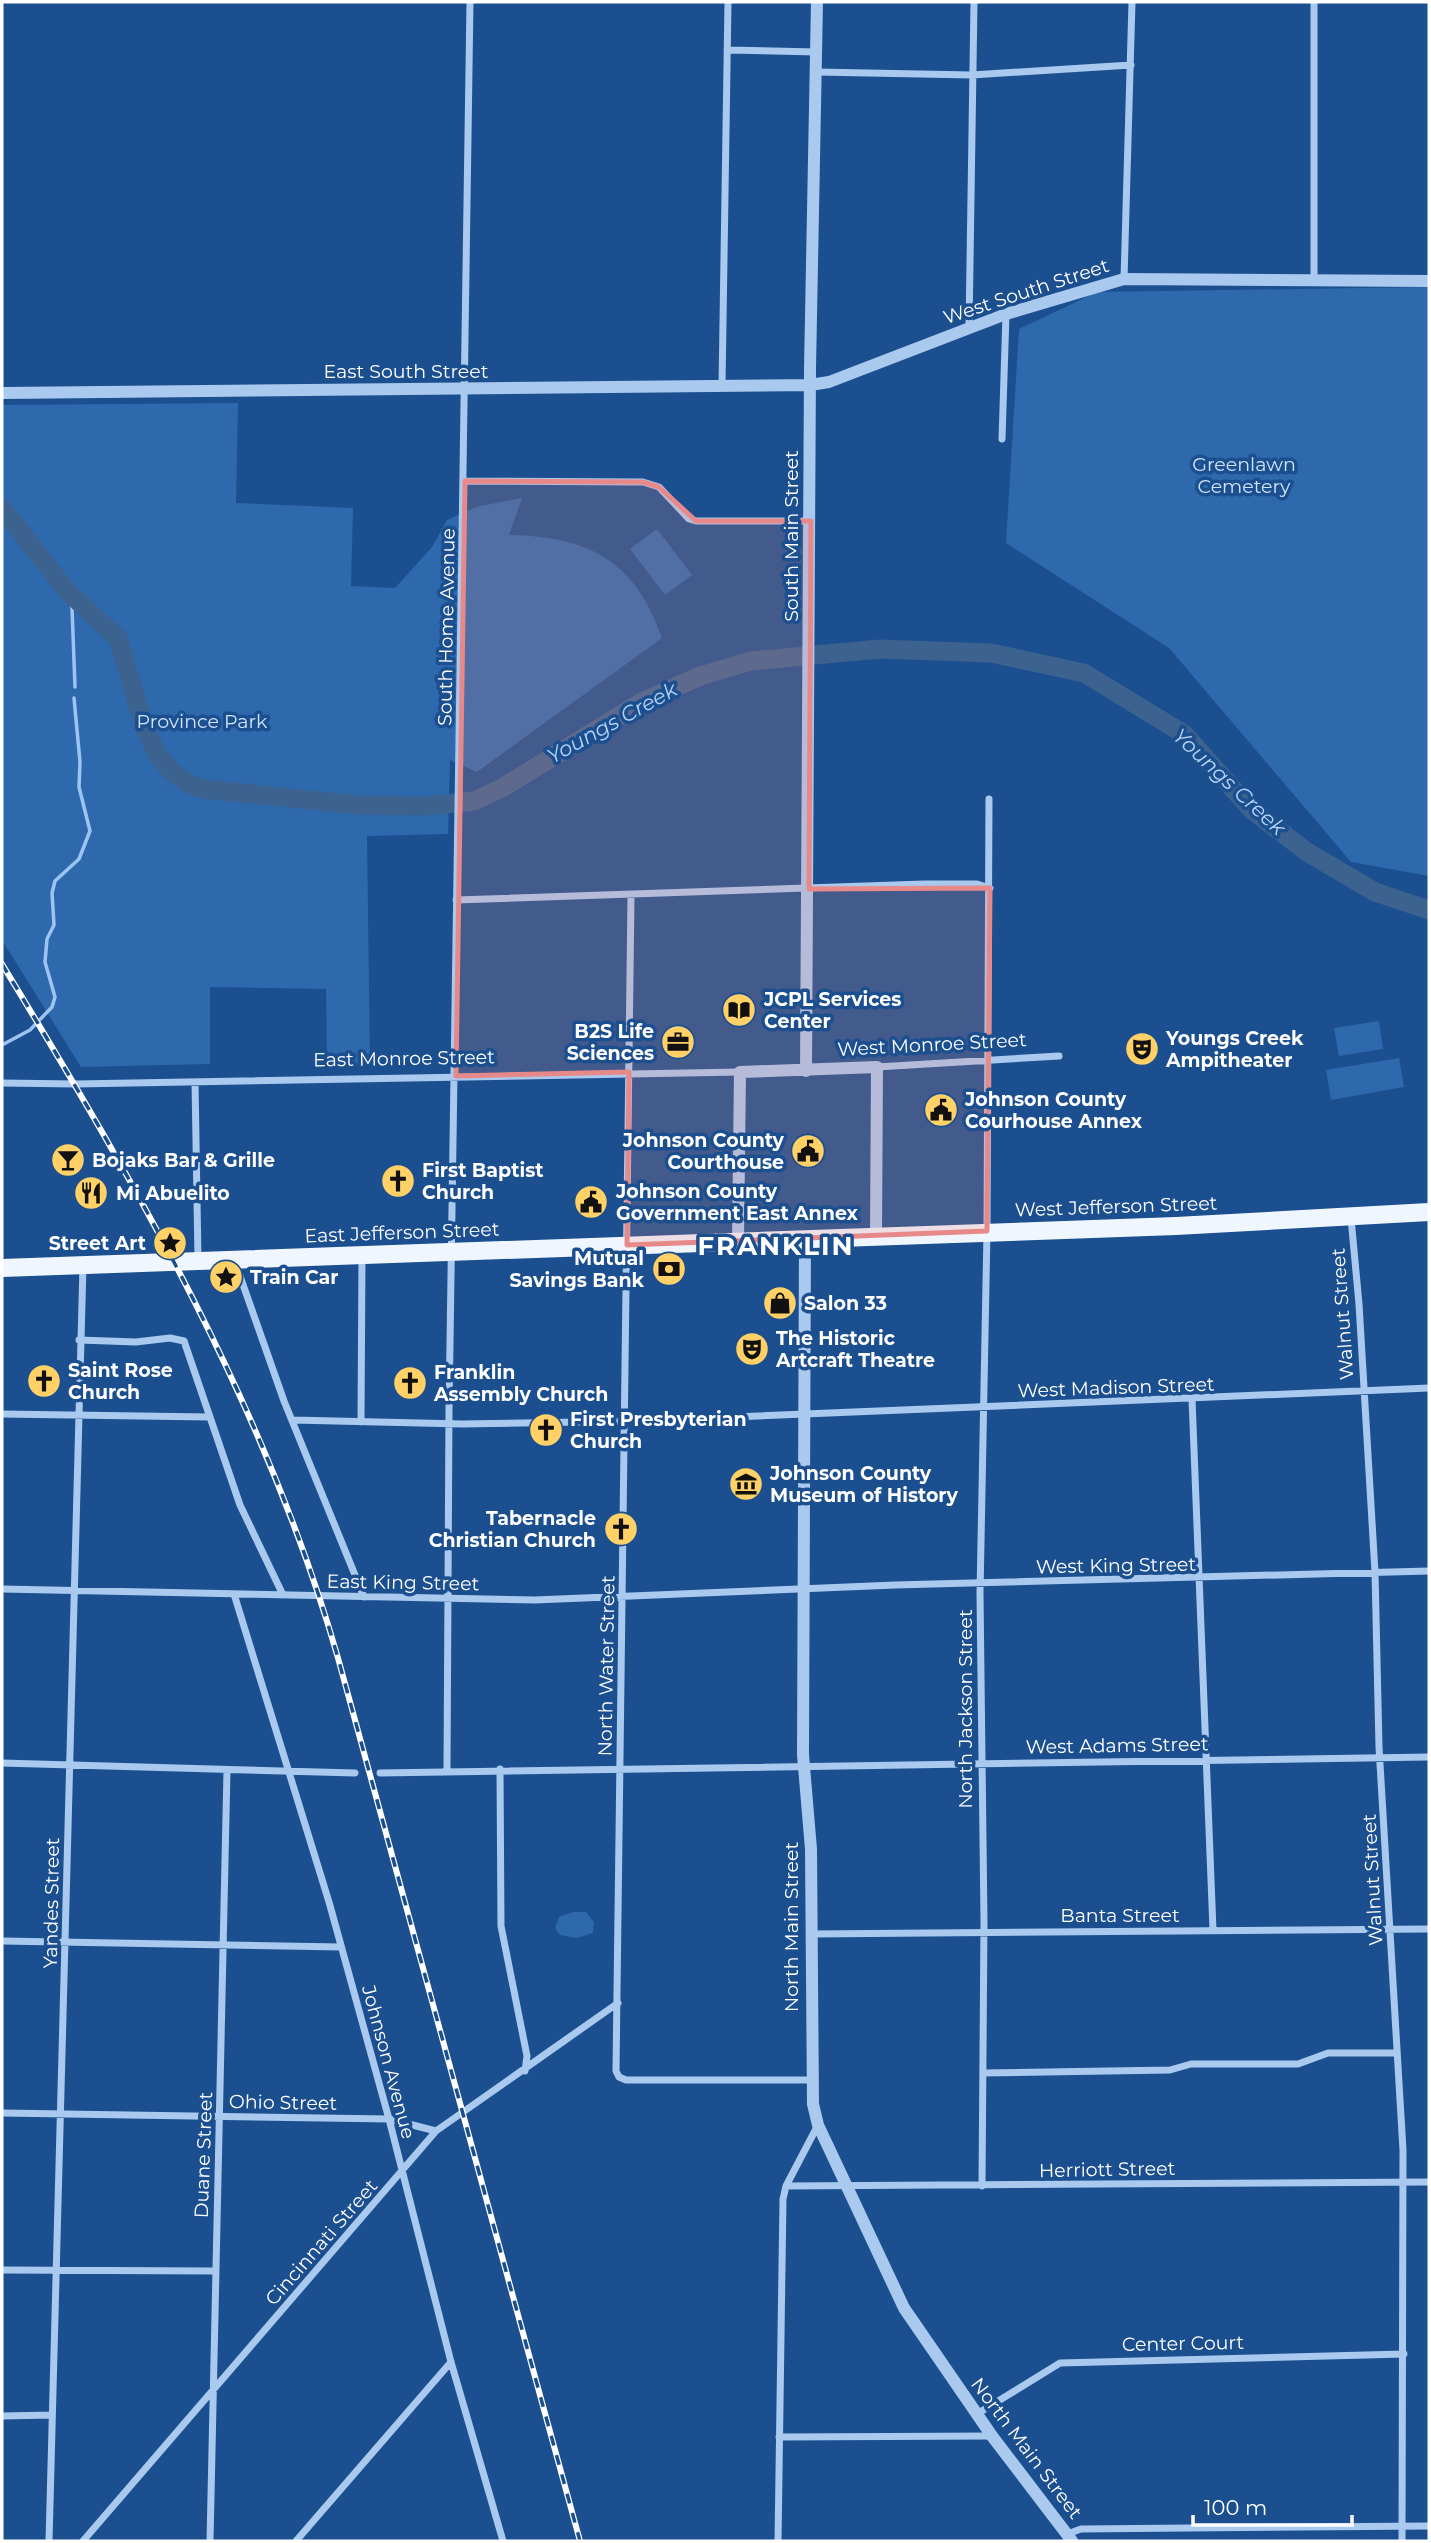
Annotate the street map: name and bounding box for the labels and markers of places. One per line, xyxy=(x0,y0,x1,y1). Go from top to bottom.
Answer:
place label: JCPL Services Center xyxy=(763,988,901,1033)
library icon: JCPL Services Center xyxy=(720,991,758,1029)
place label: B2S Life Sciences xyxy=(567,1020,654,1065)
office icon: B2S Life Sciences xyxy=(659,1023,697,1061)
place label: Youngs Creek Ampitheater xyxy=(1165,1027,1304,1072)
theatre icon: Youngs Creek Ampitheater xyxy=(1123,1030,1161,1068)
place label: Johnson County Courhouse Annex xyxy=(964,1088,1143,1133)
public building icon: Johnson County Courhouse Annex xyxy=(922,1091,960,1129)
place label: Johnson County Courthouse xyxy=(622,1129,785,1174)
public building icon: Johnson County Courthouse xyxy=(789,1132,827,1170)
bar icon: Bojaks Bar & Grille xyxy=(49,1141,87,1179)
place label: Bojaks Bar & Grille xyxy=(92,1149,275,1172)
place label: First Baptist Church xyxy=(422,1159,544,1204)
church icon: First Baptist Church xyxy=(379,1162,417,1200)
restaurant icon: Mi Abuelito xyxy=(72,1174,110,1212)
place label: Johnson County Government East Annex xyxy=(615,1180,859,1225)
place label: Mi Abuelito xyxy=(116,1182,230,1205)
public building icon: Johnson County Government East Annex xyxy=(572,1183,610,1221)
place icon: Street Art xyxy=(151,1224,189,1262)
place label: Street Art xyxy=(49,1232,146,1255)
place label: Mutual Savings Bank xyxy=(509,1247,645,1292)
bank icon: Mutual Savings Bank xyxy=(650,1250,688,1288)
place icon: Train Car xyxy=(207,1258,245,1296)
place label: Train Car xyxy=(250,1266,339,1289)
shop icon: Salon 33 xyxy=(761,1284,799,1322)
place label: Salon 33 xyxy=(804,1292,887,1315)
place label: The Historic Artcraft Theatre xyxy=(775,1327,935,1372)
theatre icon: The Historic Artcraft Theatre xyxy=(733,1330,771,1368)
place label: Saint Rose Church xyxy=(68,1359,173,1404)
place label: Franklin Assembly Church xyxy=(433,1361,608,1406)
church icon: Saint Rose Church xyxy=(25,1362,63,1400)
church icon: Franklin Assembly Church xyxy=(391,1364,429,1402)
place label: First Presbyterian Church xyxy=(570,1408,747,1453)
church icon: First Presbyterian Church xyxy=(527,1411,565,1449)
place label: Johnson County Museum of History xyxy=(769,1462,959,1507)
museum icon: Johnson County Museum of History xyxy=(727,1465,765,1503)
place label: Tabernacle Christian Church xyxy=(429,1507,596,1552)
church icon: Tabernacle Christian Church xyxy=(602,1510,640,1548)

